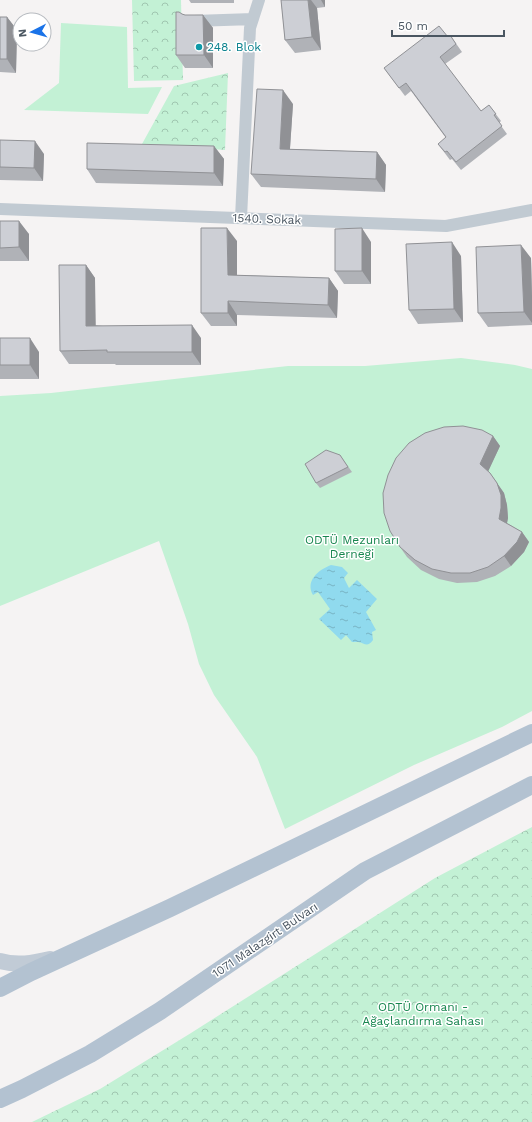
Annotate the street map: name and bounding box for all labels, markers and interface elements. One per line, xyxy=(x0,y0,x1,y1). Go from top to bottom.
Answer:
north arrow xyxy=(12,12,52,52)
scale bar xyxy=(392,12,504,38)
text: 50 m xyxy=(398,19,428,33)
text: N xyxy=(16,28,29,38)
place label: 248. Blok xyxy=(207,40,261,54)
marker: 248. Blok xyxy=(194,42,204,52)
street label: 1540. Sokak xyxy=(232,211,302,227)
park label: ODTÜ Mezunları Derneği xyxy=(305,533,399,561)
street label: 1071 Malazgirt Bulvarı xyxy=(210,899,320,981)
park label: ODTÜ Ormanı - Ağaçlandırma Sahası xyxy=(362,1000,484,1028)

